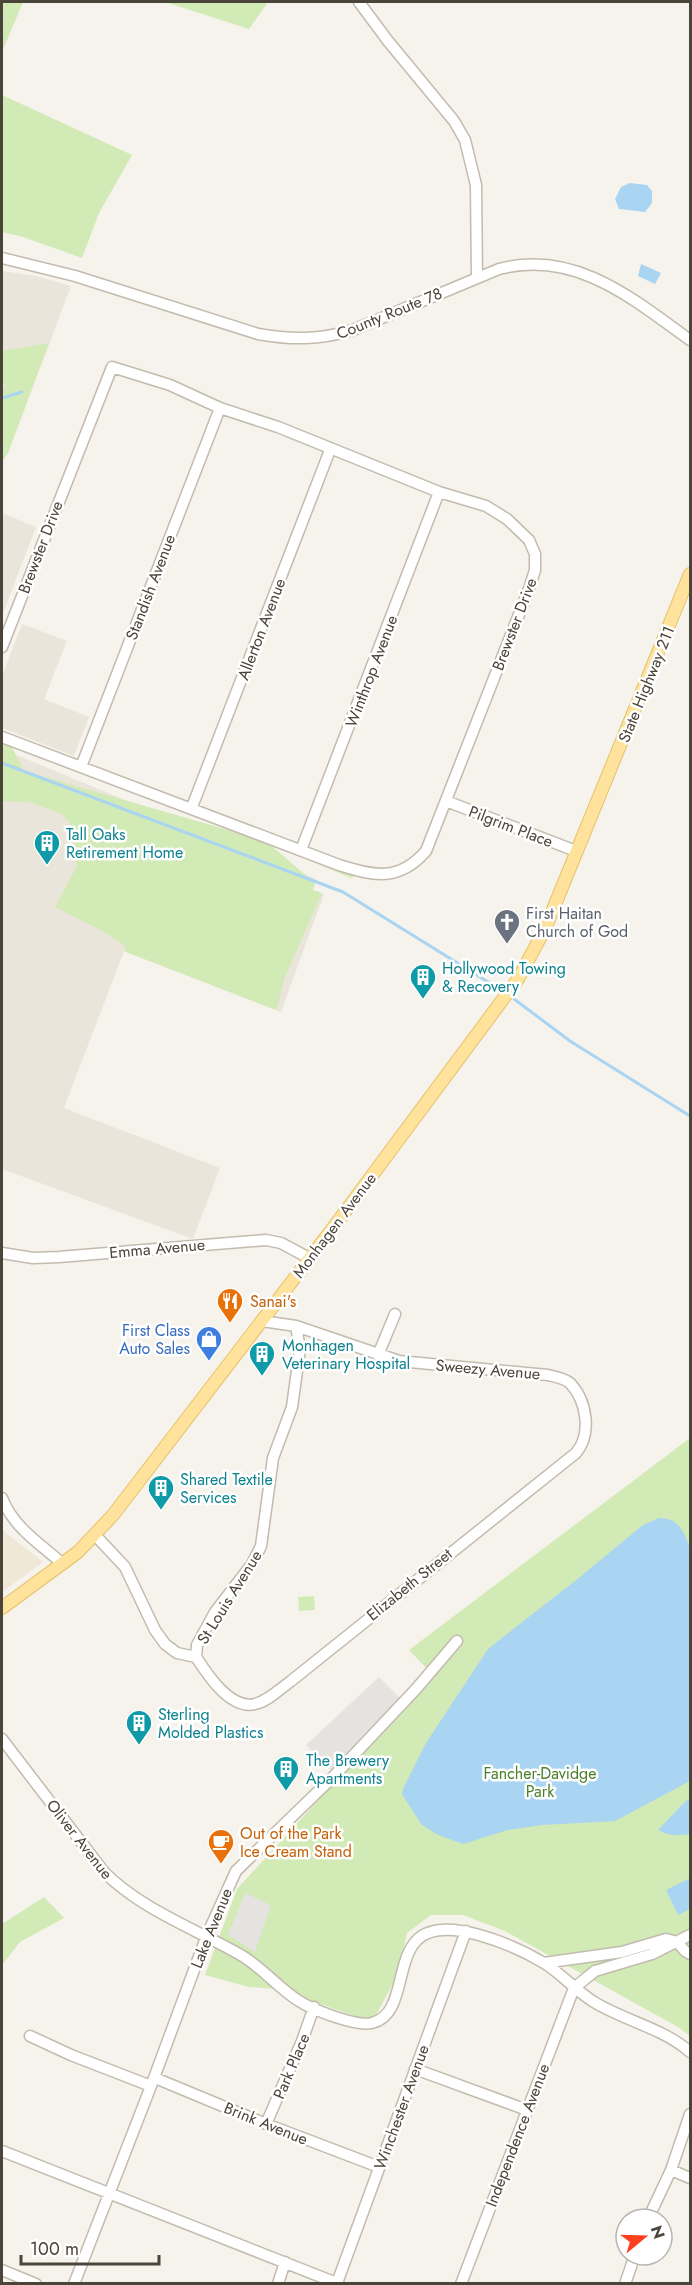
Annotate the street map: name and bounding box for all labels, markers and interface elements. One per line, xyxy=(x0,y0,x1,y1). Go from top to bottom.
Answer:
street label: County Route 78 xyxy=(333,282,446,345)
street label: Brewster Drive xyxy=(12,498,69,597)
street label: Standish Avenue xyxy=(120,531,181,643)
street label: Allerton Avenue xyxy=(232,575,291,683)
street label: Brewster Drive xyxy=(486,575,543,674)
street label: Winthrop Avenue xyxy=(340,612,403,731)
street label: State Highway 211 xyxy=(613,622,680,746)
street label: Pilgrim Place xyxy=(465,800,556,853)
place label: Tall Oaks Retirement Home xyxy=(66,823,183,864)
building icon: Tall Oaks Retirement Home xyxy=(32,828,62,866)
place label: First Haitan Church of God xyxy=(526,902,628,943)
church icon: First Haitan Church of God xyxy=(492,907,522,945)
place label: Hollywood Towing & Recovery xyxy=(442,957,566,998)
building icon: Hollywood Towing & Recovery xyxy=(408,962,438,1000)
street label: Monhagen Avenue xyxy=(287,1168,382,1283)
street label: Emma Avenue xyxy=(108,1233,206,1264)
restaurant icon: Sanai's xyxy=(215,1286,245,1324)
place label: Sanai's xyxy=(250,1290,296,1313)
place label: First Class Auto Sales xyxy=(119,1319,190,1360)
shop icon: First Class Auto Sales xyxy=(194,1324,224,1362)
place label: Monhagen Veterinary Hospital xyxy=(282,1334,410,1375)
building icon: Monhagen Veterinary Hospital xyxy=(247,1339,277,1377)
street label: Sweezy Avenue xyxy=(435,1353,541,1386)
place label: Shared Textile Services xyxy=(180,1468,273,1509)
building icon: Shared Textile Services xyxy=(146,1473,176,1511)
street label: Elizabeth Street xyxy=(362,1543,457,1626)
street label: St Louis Avenue xyxy=(191,1546,268,1649)
place label: Sterling Molded Plastics xyxy=(158,1703,263,1744)
building icon: Sterling Molded Plastics xyxy=(124,1708,154,1746)
place label: The Brewery Apartments xyxy=(306,1749,390,1790)
building icon: The Brewery Apartments xyxy=(271,1754,301,1792)
park label: Fancher-Davidge Park xyxy=(484,1762,596,1803)
street label: Oliver Avenue xyxy=(41,1795,118,1884)
place label: Out of the Park Ice Cream Stand xyxy=(240,1822,352,1863)
cafe icon: Out of the Park Ice Cream Stand xyxy=(206,1827,236,1865)
street label: Lake Avenue xyxy=(185,1885,238,1972)
street label: Park Place xyxy=(267,2030,316,2103)
street label: Winchester Avenue xyxy=(368,2042,435,2173)
street label: Independence Avenue xyxy=(480,2060,555,2210)
street label: Brink Avenue xyxy=(220,2096,311,2151)
north arrow xyxy=(614,2207,674,2267)
text: N xyxy=(645,2223,671,2242)
scale bar xyxy=(21,2228,159,2266)
text: 100 m xyxy=(30,2236,79,2262)

